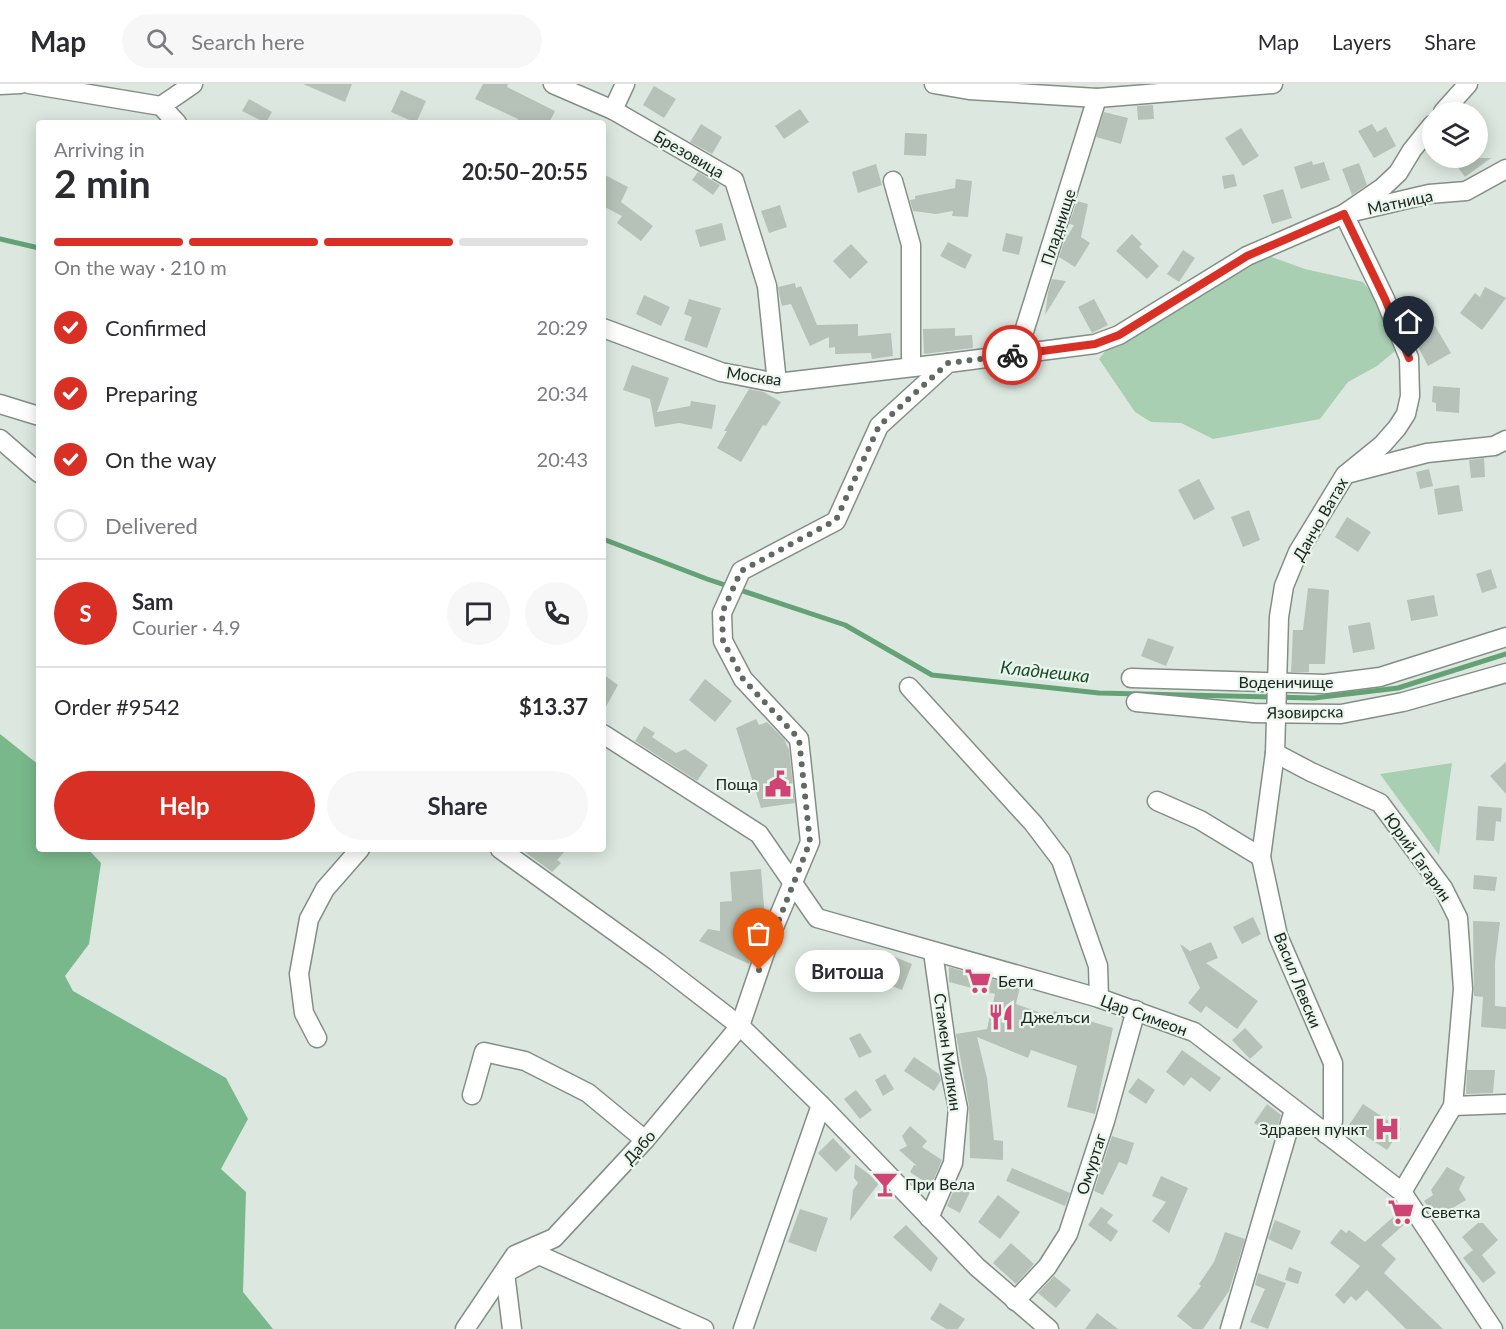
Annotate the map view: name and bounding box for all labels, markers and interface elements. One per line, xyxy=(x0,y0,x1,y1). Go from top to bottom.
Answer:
search box xyxy=(122,14,542,68)
text: Map xyxy=(30,24,86,58)
icon: search xyxy=(143,25,176,58)
text: Search here xyxy=(191,28,305,55)
text: Map xyxy=(1258,29,1299,54)
text: Layers xyxy=(1332,29,1391,54)
text: Share xyxy=(1424,29,1476,54)
map controls xyxy=(1422,102,1488,168)
button: layers xyxy=(1422,102,1488,168)
street label: Брезовица xyxy=(651,126,728,181)
text: Arriving in xyxy=(54,137,145,161)
text: 20:50–20:55 xyxy=(462,158,588,185)
text: 2 min xyxy=(54,160,151,206)
street label: Матница xyxy=(1365,185,1434,218)
street label: Пладнище xyxy=(1036,186,1079,267)
text: On the way · 210 m xyxy=(54,255,227,279)
pin xyxy=(1383,296,1434,358)
icon: home xyxy=(1392,305,1425,338)
icon: check xyxy=(54,311,87,344)
text: Confirmed xyxy=(105,314,207,341)
text: 20:29 xyxy=(537,315,588,339)
courier xyxy=(982,325,1042,385)
icon: bike xyxy=(996,339,1029,372)
street label: Москва xyxy=(725,362,783,389)
icon: check xyxy=(54,377,87,410)
text: Preparing xyxy=(105,380,197,407)
text: 20:34 xyxy=(537,381,588,405)
icon: check xyxy=(54,443,87,476)
text: On the way xyxy=(105,446,216,473)
text: 20:43 xyxy=(537,447,588,471)
street label: Данчо Ватах xyxy=(1288,474,1351,564)
text: Delivered xyxy=(105,512,198,539)
button: chat xyxy=(447,582,510,645)
button: phone xyxy=(525,582,588,645)
text: Sam xyxy=(132,588,174,615)
text: S xyxy=(79,600,92,627)
text: Courier · 4.9 xyxy=(132,615,241,639)
water label: Кладнешка xyxy=(999,655,1091,687)
street label: Воденичище xyxy=(1239,672,1334,691)
text: Order #9542 xyxy=(54,693,180,720)
text: $13.37 xyxy=(519,693,588,720)
street label: Язовирска xyxy=(1265,701,1343,722)
public building icon: Поща xyxy=(763,769,793,799)
button: Help xyxy=(54,771,315,840)
button: Share xyxy=(327,771,588,840)
place label: Поща xyxy=(716,774,758,793)
street label: Юрий Гагарин xyxy=(1381,809,1456,905)
pin xyxy=(733,908,784,970)
icon: bag xyxy=(742,917,775,950)
street label: Васил Левски xyxy=(1271,929,1326,1030)
callout: Витоша xyxy=(795,949,900,991)
text: Витоша xyxy=(811,959,884,983)
supermarket icon: Бети xyxy=(963,966,993,996)
place label: Бети xyxy=(998,971,1034,990)
street label: Цар Симеон xyxy=(1098,990,1190,1039)
street label: Стамен Милкин xyxy=(931,992,966,1112)
restaurant icon: Джелъси xyxy=(986,1002,1016,1032)
place label: Джелъси xyxy=(1021,1007,1090,1026)
hospital icon: Здравен пункт xyxy=(1372,1114,1402,1144)
place label: Здравен пункт xyxy=(1259,1119,1367,1138)
street label: Дабо xyxy=(619,1126,659,1167)
street label: Омуртаг xyxy=(1072,1130,1109,1197)
bar icon: При Вела xyxy=(870,1169,900,1199)
place label: При Вела xyxy=(905,1174,975,1193)
supermarket icon: Севетка xyxy=(1386,1197,1416,1227)
place label: Севетка xyxy=(1421,1202,1481,1221)

